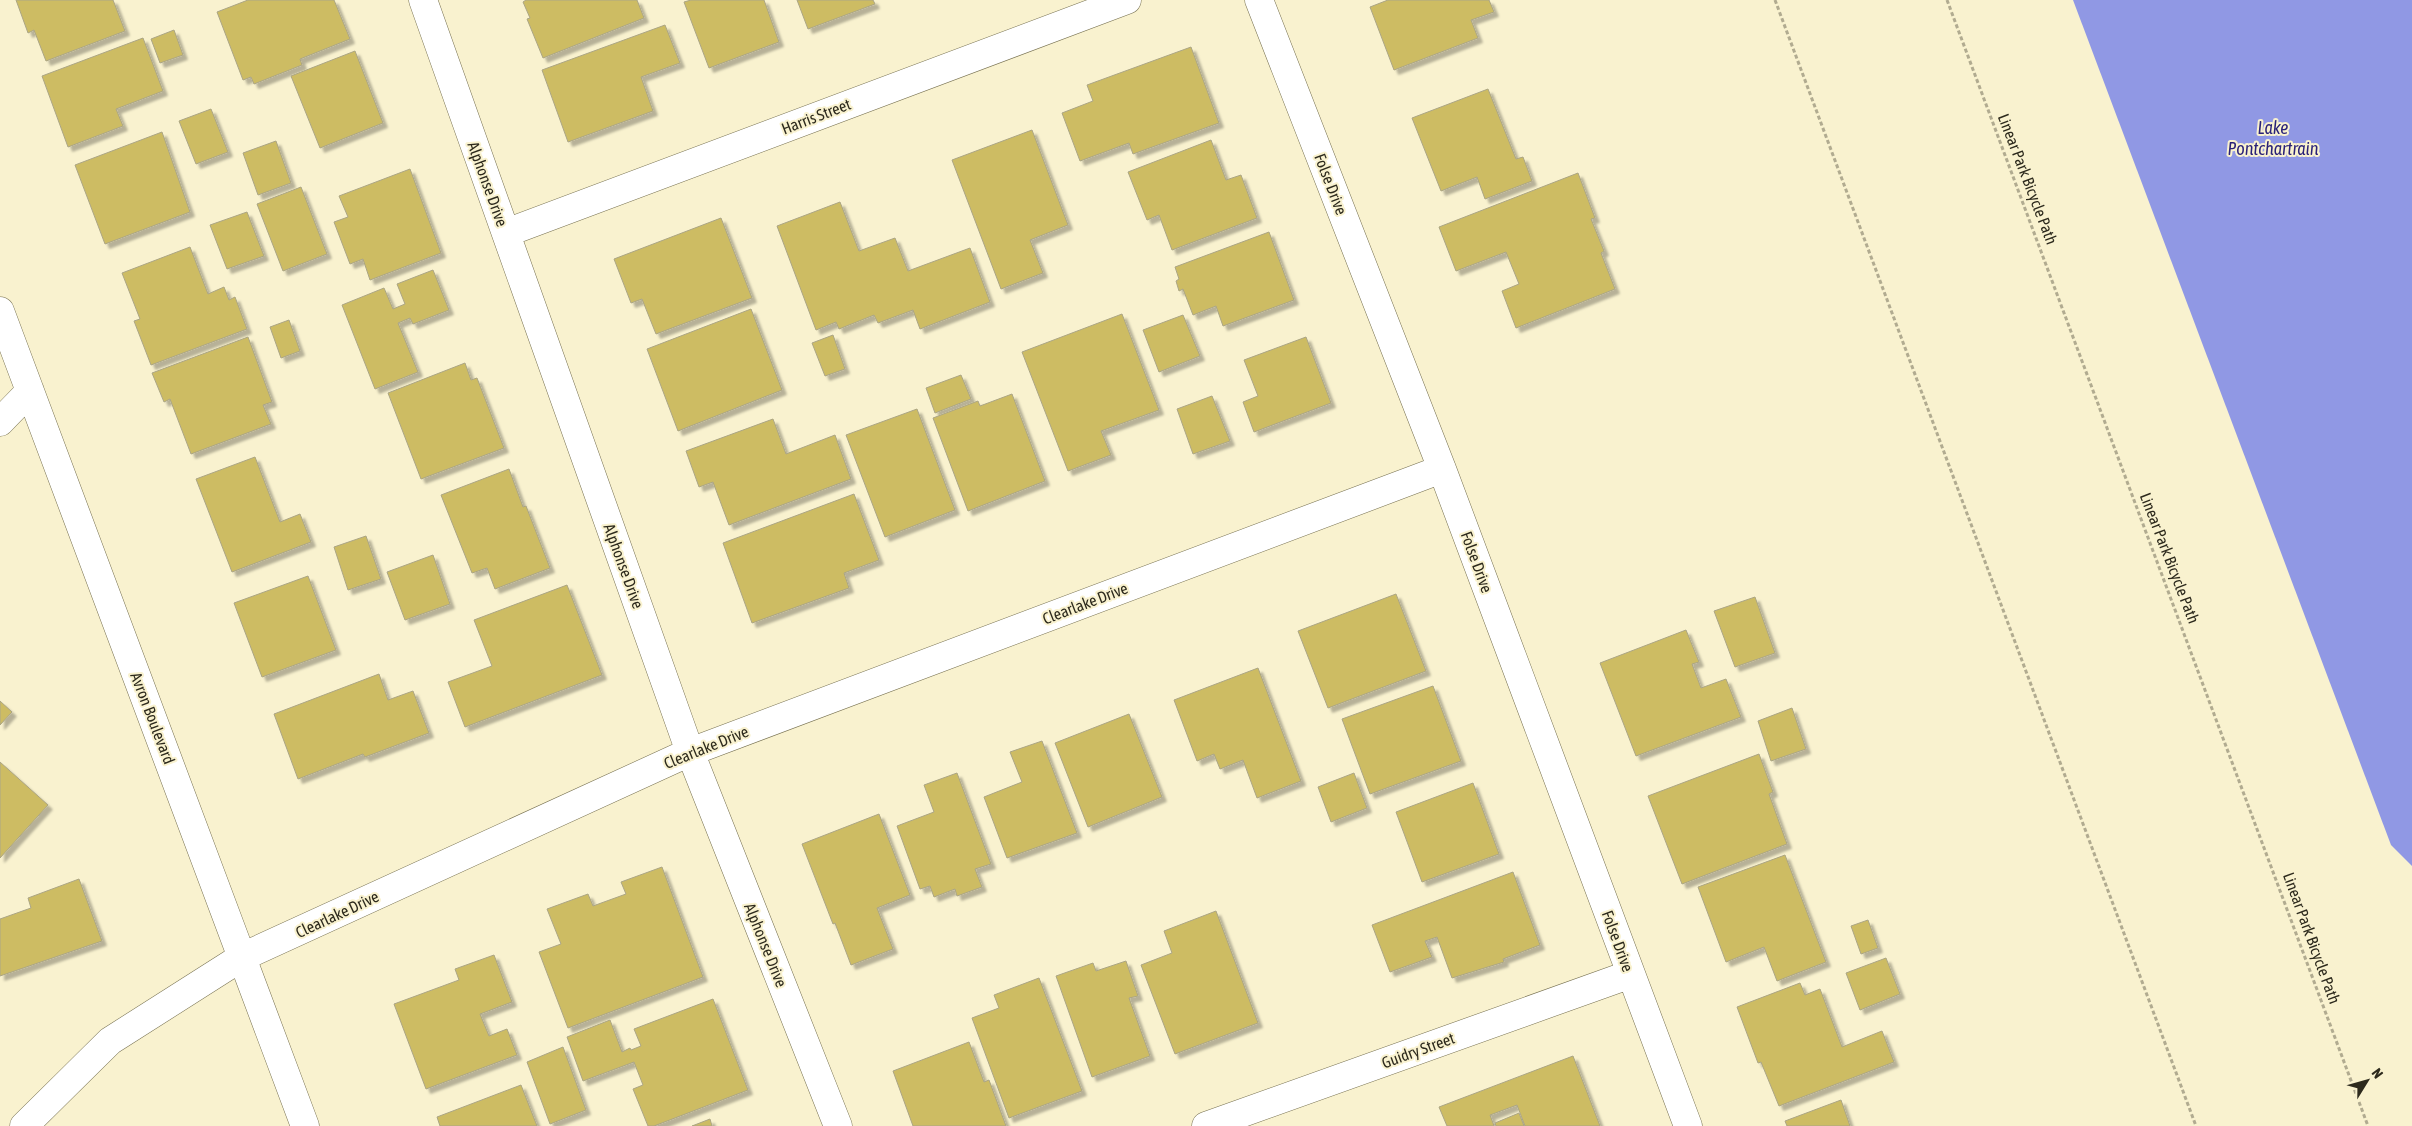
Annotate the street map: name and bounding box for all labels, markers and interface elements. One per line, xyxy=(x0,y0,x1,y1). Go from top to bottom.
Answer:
street label: Harris Street xyxy=(779,94,854,137)
street label: Linear Park Bicycle Path xyxy=(1994,111,2061,247)
water label: Lake Pontchartrain xyxy=(2228,117,2319,159)
street label: Alphonse Drive xyxy=(463,139,512,229)
street label: Folse Drive xyxy=(1311,151,1351,217)
street label: Linear Park Bicycle Path xyxy=(2136,490,2203,626)
street label: Alphonse Drive xyxy=(599,521,648,611)
street label: Folse Drive xyxy=(1458,529,1496,595)
street label: Clearlake Drive xyxy=(1040,579,1130,627)
street label: Avron Boulevard xyxy=(127,670,179,766)
street label: Clearlake Drive xyxy=(661,722,751,772)
street label: Linear Park Bicycle Path xyxy=(2279,870,2344,1007)
street label: Clearlake Drive xyxy=(293,887,381,941)
street label: Alphonse Drive xyxy=(740,900,791,990)
street label: Folse Drive xyxy=(1599,908,1637,974)
street label: Guidry Street xyxy=(1379,1028,1458,1072)
north arrow xyxy=(2342,1056,2392,1106)
text: N xyxy=(2369,1065,2386,1081)

